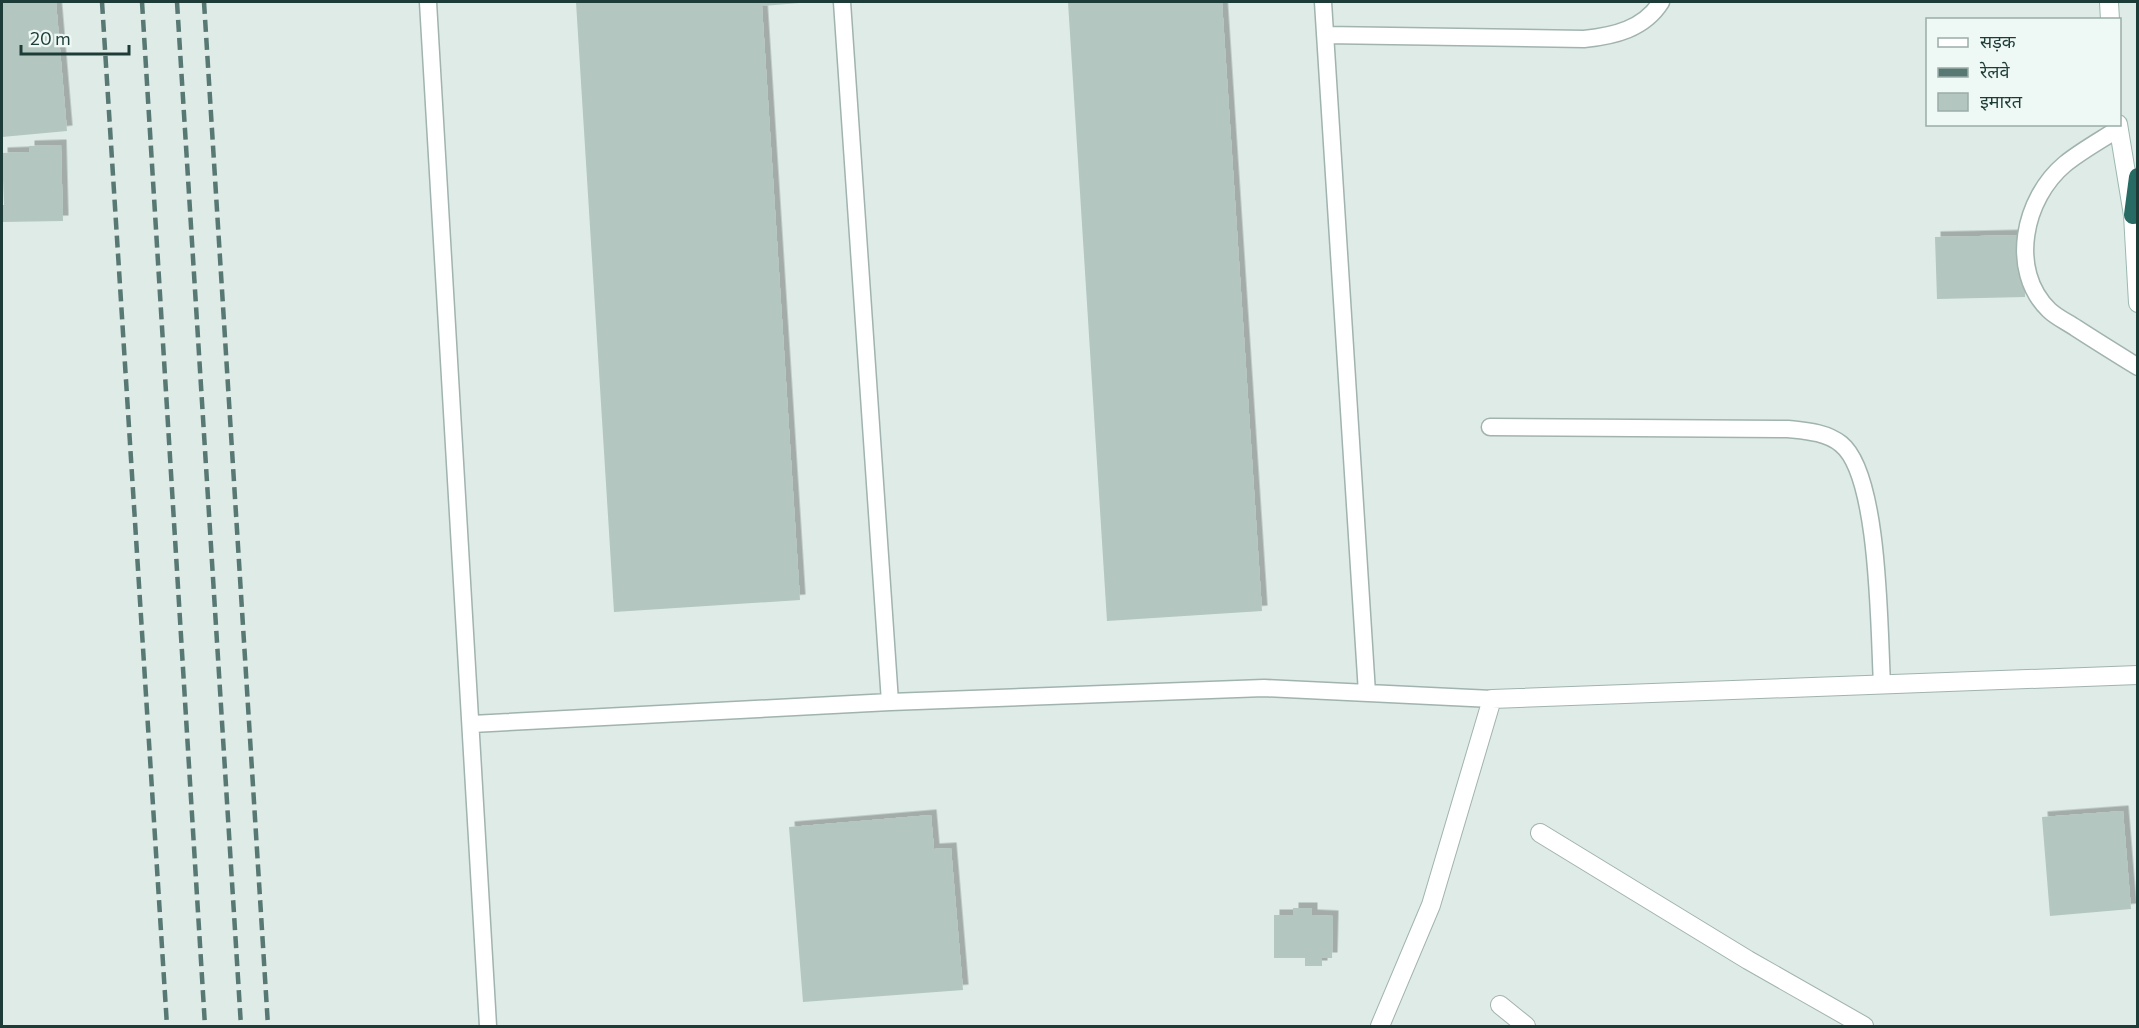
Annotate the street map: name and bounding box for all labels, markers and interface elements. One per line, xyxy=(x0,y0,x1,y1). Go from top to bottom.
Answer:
scale bar xyxy=(21,18,129,56)
legend xyxy=(1926,18,2121,126)
text: 20 m xyxy=(30,27,71,49)
text: सड़क xyxy=(1980,30,2017,52)
text: रेलवे xyxy=(1979,60,2011,82)
text: इमारत xyxy=(1980,90,2023,112)

